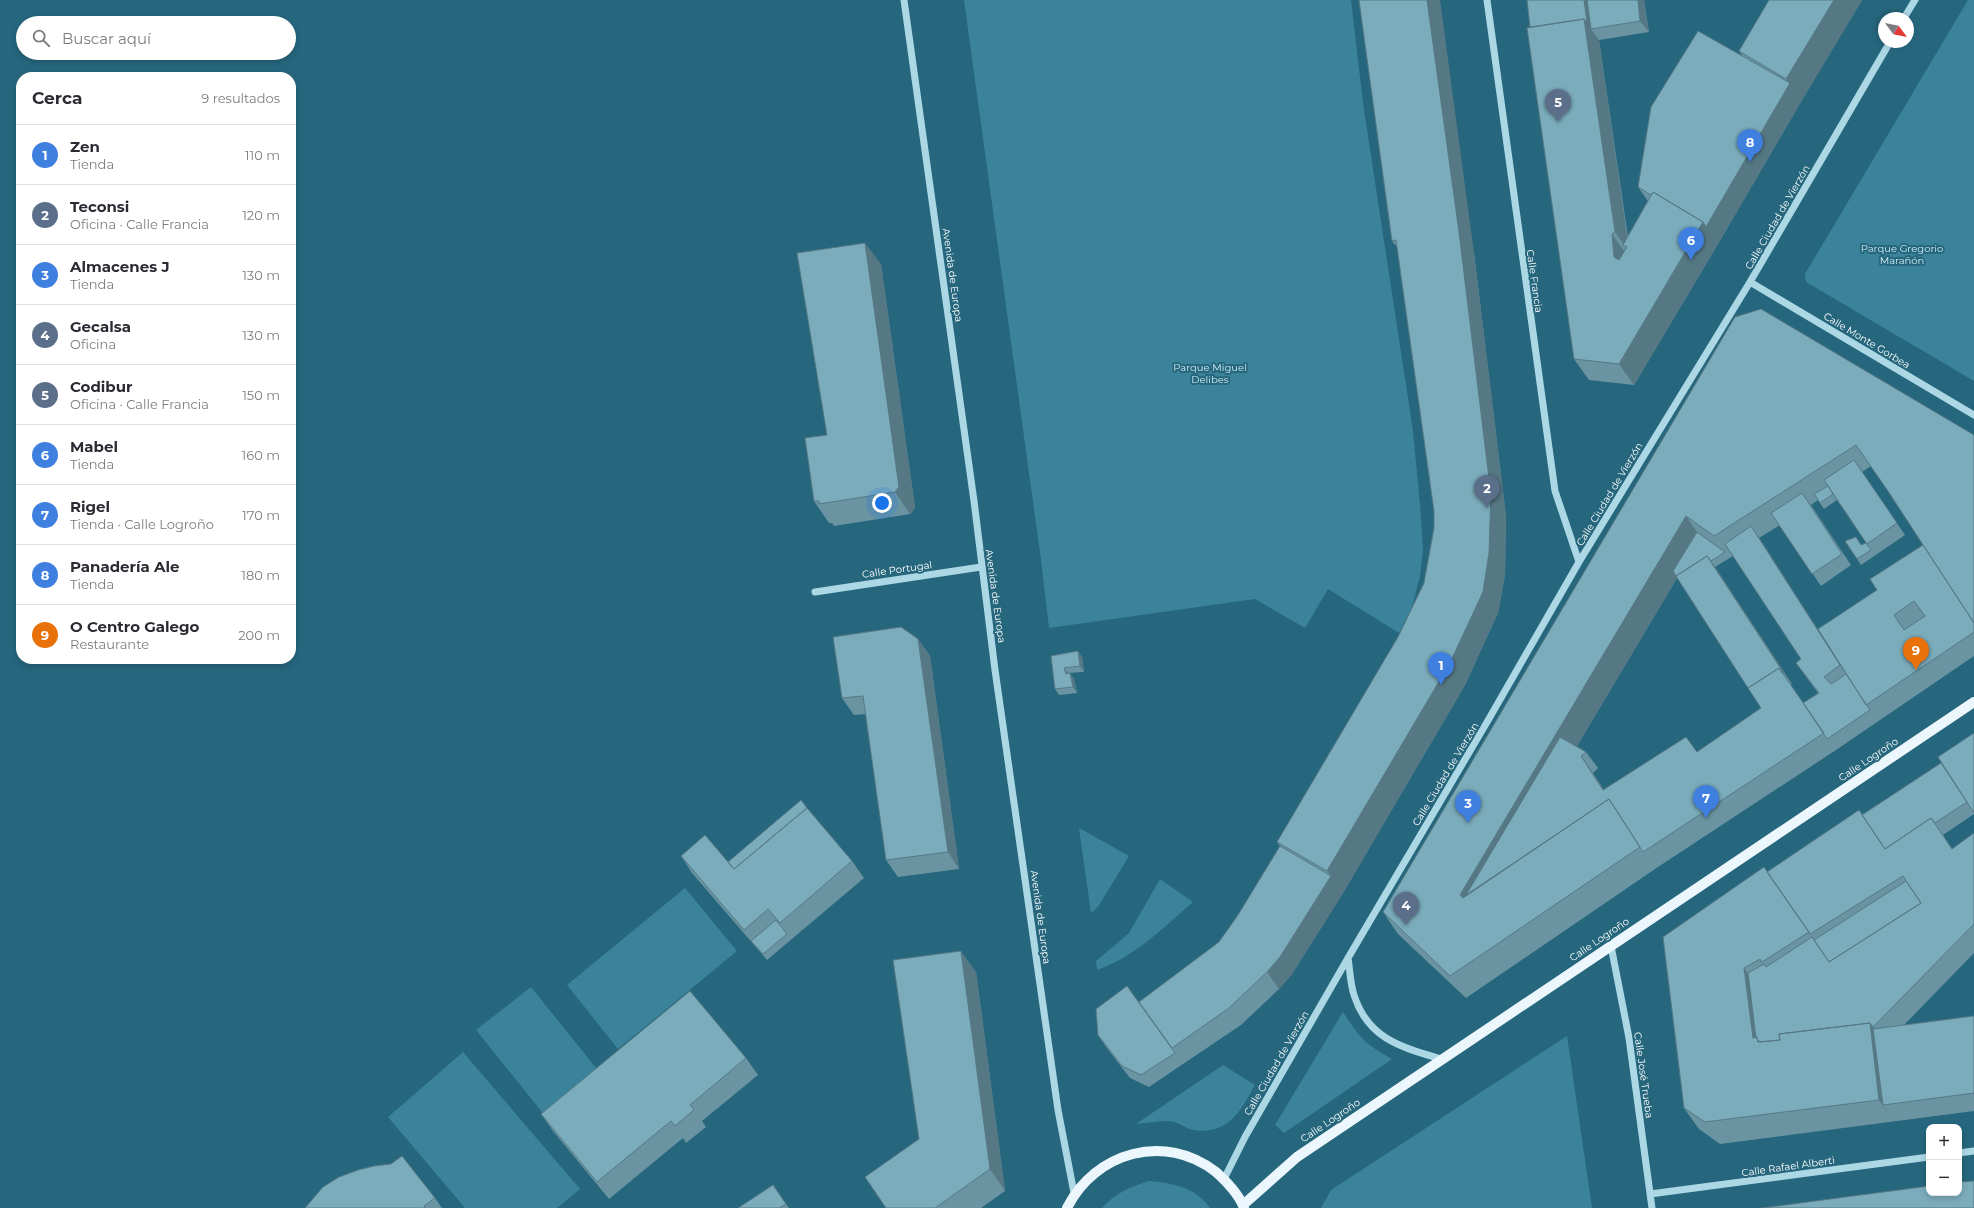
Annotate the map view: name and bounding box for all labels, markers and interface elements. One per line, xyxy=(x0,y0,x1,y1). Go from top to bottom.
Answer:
north arrow xyxy=(1878,12,1914,48)
search box xyxy=(16,16,296,60)
icon: search xyxy=(30,27,52,49)
text: Buscar aquí xyxy=(62,29,151,48)
text: Cerca xyxy=(32,88,82,108)
pin: 5 xyxy=(1545,89,1571,122)
text: 9 resultados xyxy=(201,90,280,106)
pin: 8 xyxy=(1737,129,1763,162)
text: Zen xyxy=(70,137,100,156)
text: 1 xyxy=(42,147,48,163)
text: 110 m xyxy=(245,147,280,163)
text: Tienda xyxy=(70,156,114,172)
street label: Calle Ciudad de Vierzón xyxy=(1742,163,1813,272)
text: Teconsi xyxy=(70,197,129,216)
text: 2 xyxy=(41,207,49,223)
text: 120 m xyxy=(242,207,280,223)
text: Oficina · Calle Francia xyxy=(70,216,209,232)
street label: Avenida de Europa xyxy=(939,227,966,323)
pin: 6 xyxy=(1678,227,1704,260)
park label: Parque Gregorio Marañón xyxy=(1861,242,1943,267)
street label: Calle Francia xyxy=(1524,249,1545,313)
text: Almacenes J xyxy=(70,257,170,276)
text: 3 xyxy=(41,267,49,283)
text: 130 m xyxy=(242,267,280,283)
text: Tienda xyxy=(70,276,114,292)
street label: Calle Monte Gorbea xyxy=(1821,309,1912,371)
text: Gecalsa xyxy=(70,317,131,336)
text: 4 xyxy=(41,327,49,343)
text: 130 m xyxy=(242,327,280,343)
text: Oficina xyxy=(70,336,116,352)
park label: Parque Miguel Delibes xyxy=(1173,361,1247,386)
text: Codibur xyxy=(70,377,132,396)
text: 5 xyxy=(41,387,49,403)
text: 150 m xyxy=(242,387,280,403)
text: Oficina · Calle Francia xyxy=(70,396,209,412)
text: Mabel xyxy=(70,437,118,456)
street label: Calle Ciudad de Vierzón xyxy=(1573,440,1646,548)
text: 6 xyxy=(41,447,49,463)
text: 160 m xyxy=(242,447,280,463)
text: Tienda xyxy=(70,456,114,472)
pin: 2 xyxy=(1474,475,1500,508)
your location xyxy=(872,493,892,513)
text: Rigel xyxy=(70,497,110,516)
text: 7 xyxy=(41,507,49,523)
text: 170 m xyxy=(242,507,280,523)
text: Tienda · Calle Logroño xyxy=(70,516,214,532)
street label: Avenida de Europa xyxy=(982,548,1009,644)
text: Panadería Ale xyxy=(70,557,179,576)
street label: Calle Portugal xyxy=(861,558,933,581)
text: 8 xyxy=(41,567,49,583)
text: 180 m xyxy=(241,567,280,583)
text: Tienda xyxy=(70,576,114,592)
text: O Centro Galego xyxy=(70,617,199,636)
text: 9 xyxy=(41,627,49,643)
text: 200 m xyxy=(238,627,280,643)
text: Restaurante xyxy=(70,636,149,652)
pin: 9 xyxy=(1903,637,1929,670)
pin: 1 xyxy=(1428,652,1454,685)
street label: Calle Ciudad de Vierzón xyxy=(1409,720,1482,828)
street label: Calle Logroño xyxy=(1836,735,1901,784)
pin: 7 xyxy=(1693,785,1719,818)
pin: 3 xyxy=(1455,790,1481,823)
street label: Avenida de Europa xyxy=(1027,869,1054,965)
pin: 4 xyxy=(1393,892,1419,925)
street label: Calle Logroño xyxy=(1567,915,1632,964)
street label: Calle Ciudad de Vierzón xyxy=(1241,1009,1312,1118)
street label: Calle José Trueba xyxy=(1631,1031,1656,1119)
street label: Calle Logroño xyxy=(1298,1096,1363,1145)
map controls xyxy=(1926,1124,1962,1196)
button: + xyxy=(1926,1124,1962,1160)
street label: Calle Rafael Alberti xyxy=(1741,1154,1836,1179)
button: − xyxy=(1926,1160,1962,1196)

